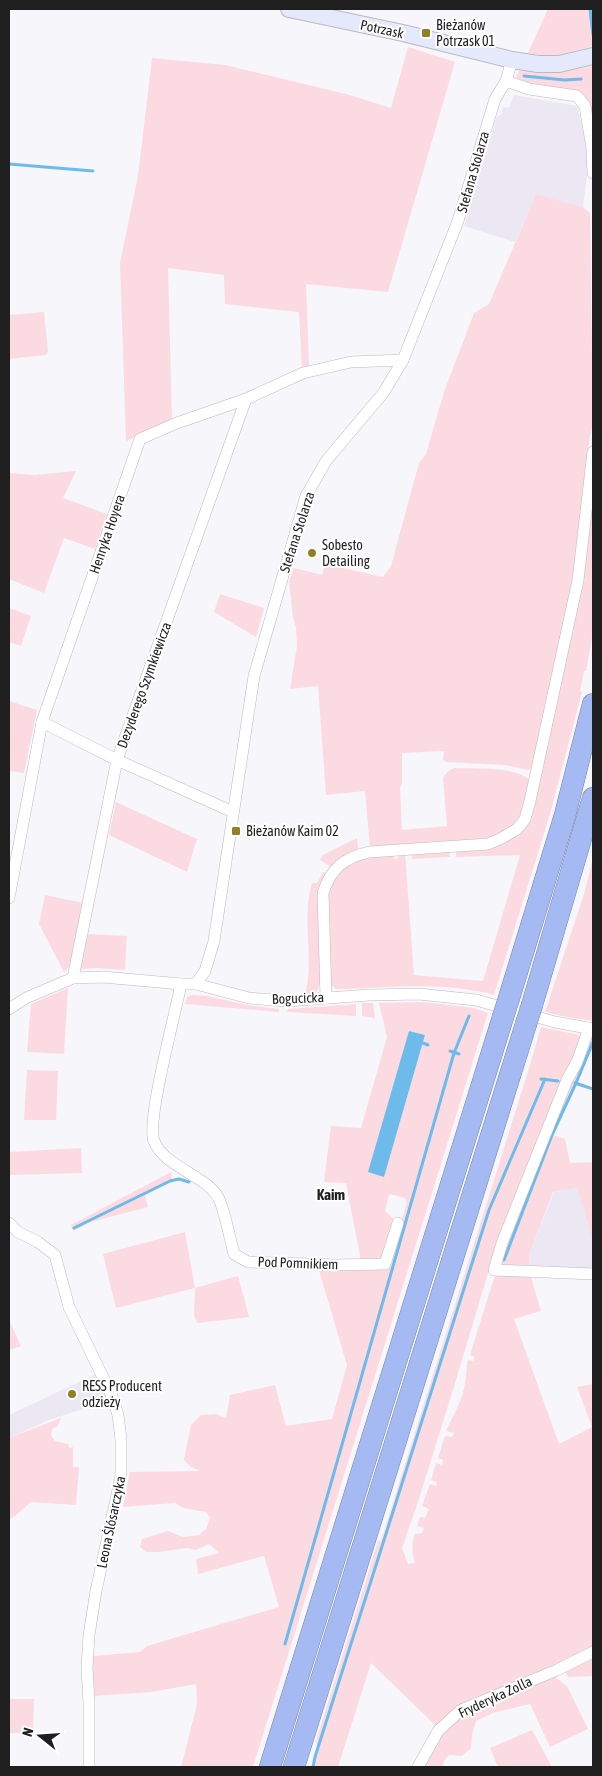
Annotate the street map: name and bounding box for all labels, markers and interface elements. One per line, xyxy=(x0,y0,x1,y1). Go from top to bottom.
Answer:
street label: Potrzask xyxy=(359,17,405,41)
place label: Bieżanów Potrzask 01 xyxy=(436,17,495,49)
marker: Bieżanów Potrzask 01 xyxy=(420,27,432,39)
street label: Stefana Stolarza xyxy=(454,129,492,215)
street label: Stefana Stolarza xyxy=(276,490,318,574)
street label: Henryka Hoyera xyxy=(86,492,128,576)
place label: Sobesto Detailing xyxy=(322,537,370,569)
marker: Sobesto Detailing xyxy=(306,547,318,559)
street label: Dezyderego Szymkiewicza xyxy=(114,620,174,750)
place label: Bieżanów Kaim 02 xyxy=(246,823,339,839)
marker: Bieżanów Kaim 02 xyxy=(230,825,242,837)
street label: Bogucicka xyxy=(272,989,324,1007)
district label: Kaim xyxy=(317,1186,345,1203)
street label: Pod Pomnikiem xyxy=(257,1254,339,1272)
place label: RESS Producent odzieży xyxy=(82,1378,162,1410)
marker: RESS Producent odzieży xyxy=(66,1388,78,1400)
street label: Leona Ślósarczyka xyxy=(93,1474,129,1570)
street label: Fryderyka Zolla xyxy=(456,1673,534,1721)
north arrow xyxy=(15,1711,65,1761)
text: N xyxy=(19,1726,36,1738)

